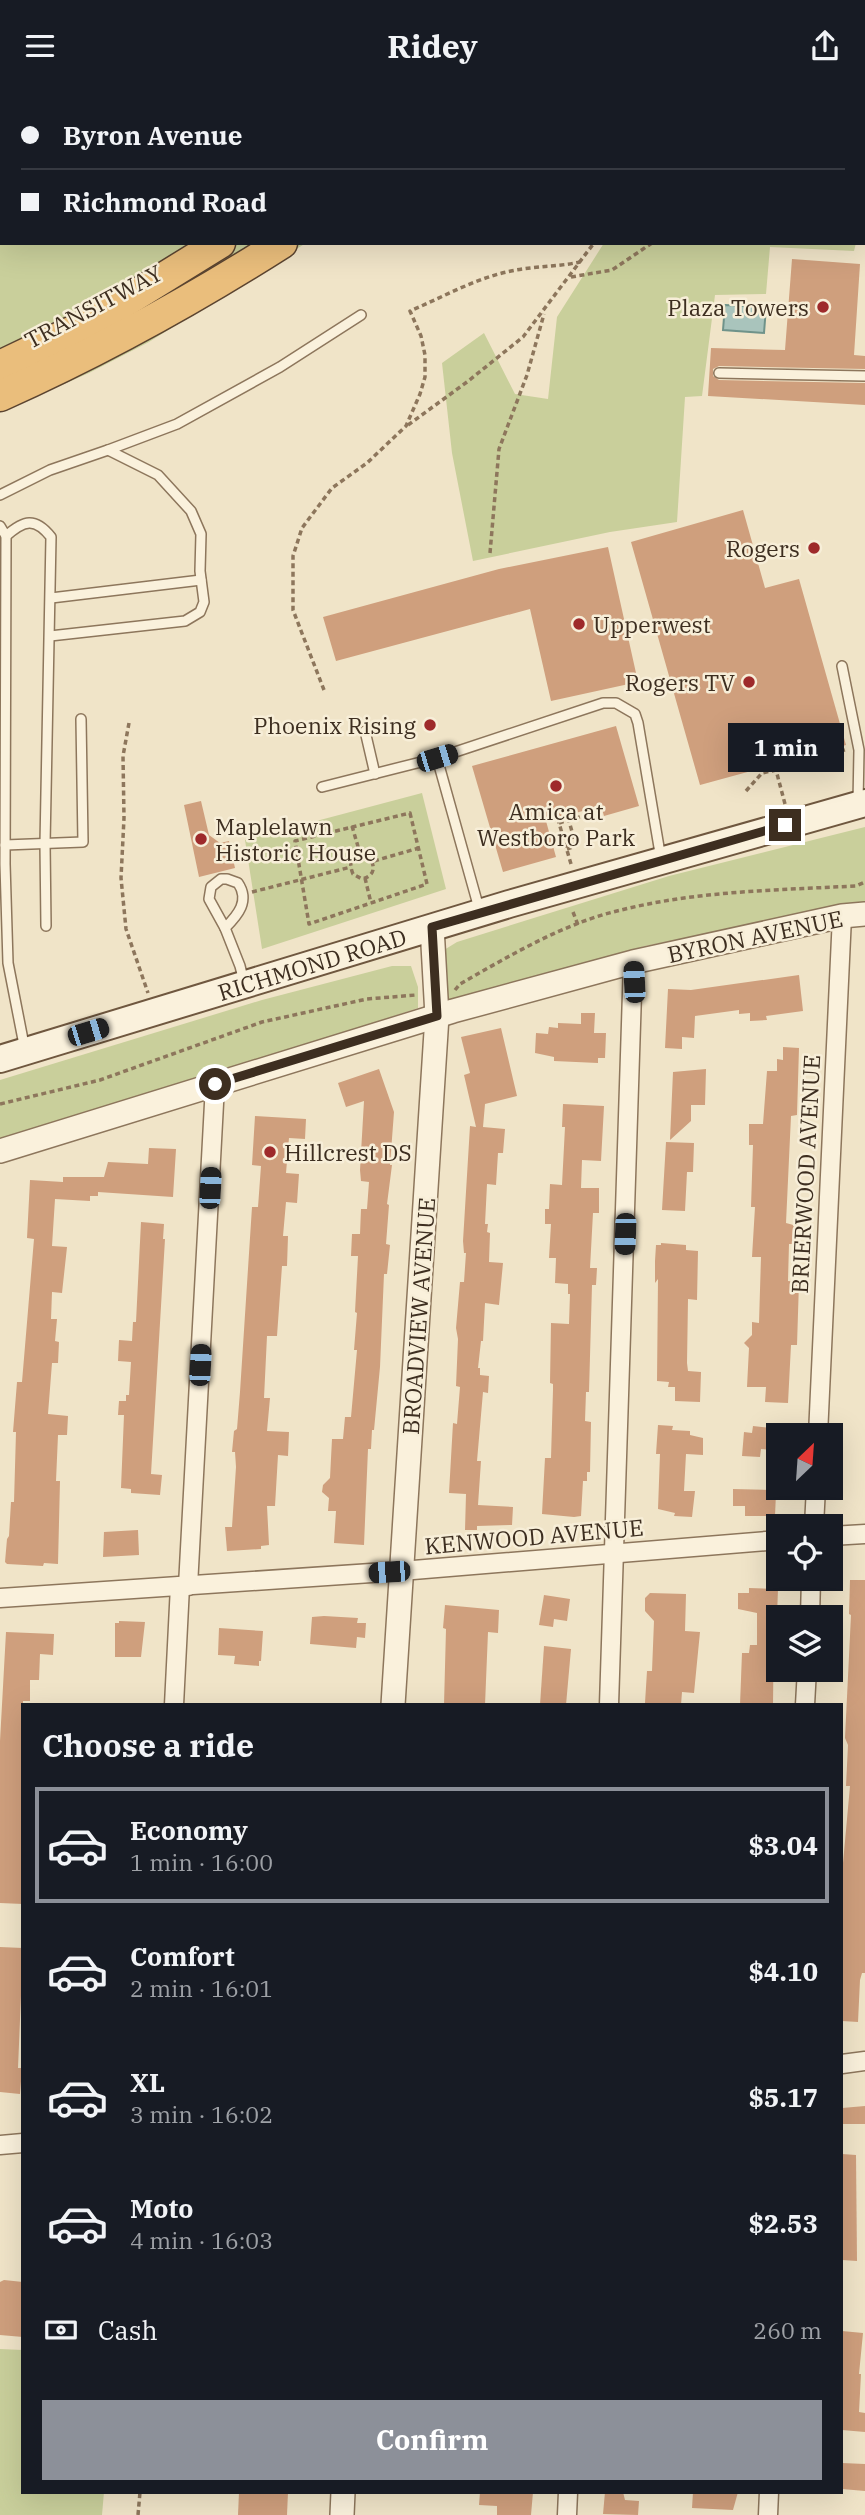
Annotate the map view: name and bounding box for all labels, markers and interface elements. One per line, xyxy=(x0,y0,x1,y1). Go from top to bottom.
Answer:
text: Ridey xyxy=(387,25,478,67)
icon: menu xyxy=(21,27,59,65)
icon: share xyxy=(806,27,844,65)
text: Byron Avenue xyxy=(63,118,242,152)
text: Richmond Road xyxy=(63,185,267,219)
street label: TRANSITWAY xyxy=(19,257,167,355)
place label: Plaza Towers xyxy=(667,292,809,322)
marker: Plaza Towers xyxy=(815,299,831,315)
place label: Rogers xyxy=(726,533,800,563)
marker: Rogers xyxy=(806,540,822,556)
place label: Upperwest xyxy=(593,609,711,639)
marker: Upperwest xyxy=(571,616,587,632)
place label: Rogers TV xyxy=(625,667,735,697)
marker: Rogers TV xyxy=(741,674,757,690)
place label: Phoenix Rising xyxy=(253,710,416,740)
marker: Phoenix Rising xyxy=(422,717,438,733)
callout: 1 min xyxy=(727,723,843,773)
text: 1 min xyxy=(754,732,818,762)
car xyxy=(414,742,461,774)
marker: Amica at Westboro Park xyxy=(548,778,564,794)
place label: Amica at Westboro Park xyxy=(477,796,636,852)
route end xyxy=(769,809,801,841)
place label: Maplelawn Historic House xyxy=(215,811,376,867)
marker: Maplelawn Historic House xyxy=(193,831,209,847)
street label: BYRON AVENUE xyxy=(665,903,845,969)
street label: RICHMOND ROAD xyxy=(214,921,410,1007)
car xyxy=(623,960,646,1004)
car xyxy=(65,1016,112,1048)
street label: BRIERWOOD AVENUE xyxy=(784,1054,826,1294)
route start xyxy=(199,1068,231,1100)
place label: Hillcrest DS xyxy=(284,1137,412,1167)
marker: Hillcrest DS xyxy=(262,1144,278,1160)
car xyxy=(199,1166,222,1210)
street label: BROADVIEW AVENUE xyxy=(395,1196,441,1436)
car xyxy=(614,1213,637,1255)
car xyxy=(189,1343,212,1387)
north arrow xyxy=(766,1423,844,1500)
map controls xyxy=(766,1423,843,1682)
street label: KENWOOD AVENUE xyxy=(423,1511,645,1561)
button: locate xyxy=(766,1514,843,1591)
car xyxy=(368,1560,411,1584)
button: layers xyxy=(766,1605,843,1682)
text: Choose a ride xyxy=(42,1724,254,1766)
text: Economy xyxy=(130,1813,248,1847)
icon: car xyxy=(46,1814,109,1877)
text: $3.04 xyxy=(748,1828,818,1862)
text: 1 min · 16:00 xyxy=(130,1847,273,1877)
text: Comfort xyxy=(130,1939,235,1973)
icon: car xyxy=(46,1940,109,2003)
text: $4.10 xyxy=(748,1954,818,1988)
text: 2 min · 16:01 xyxy=(130,1973,273,2003)
text: XL xyxy=(130,2065,165,2099)
icon: car xyxy=(46,2066,109,2129)
text: $5.17 xyxy=(748,2080,818,2114)
text: 3 min · 16:02 xyxy=(130,2099,273,2129)
text: Moto xyxy=(130,2191,193,2225)
icon: car xyxy=(46,2192,109,2255)
text: $2.53 xyxy=(748,2206,818,2240)
text: 4 min · 16:03 xyxy=(130,2225,273,2255)
icon: cash xyxy=(42,2311,80,2349)
text: Cash xyxy=(98,2313,158,2347)
text: 260 m xyxy=(753,2315,822,2345)
button: Confirm xyxy=(42,2400,822,2480)

